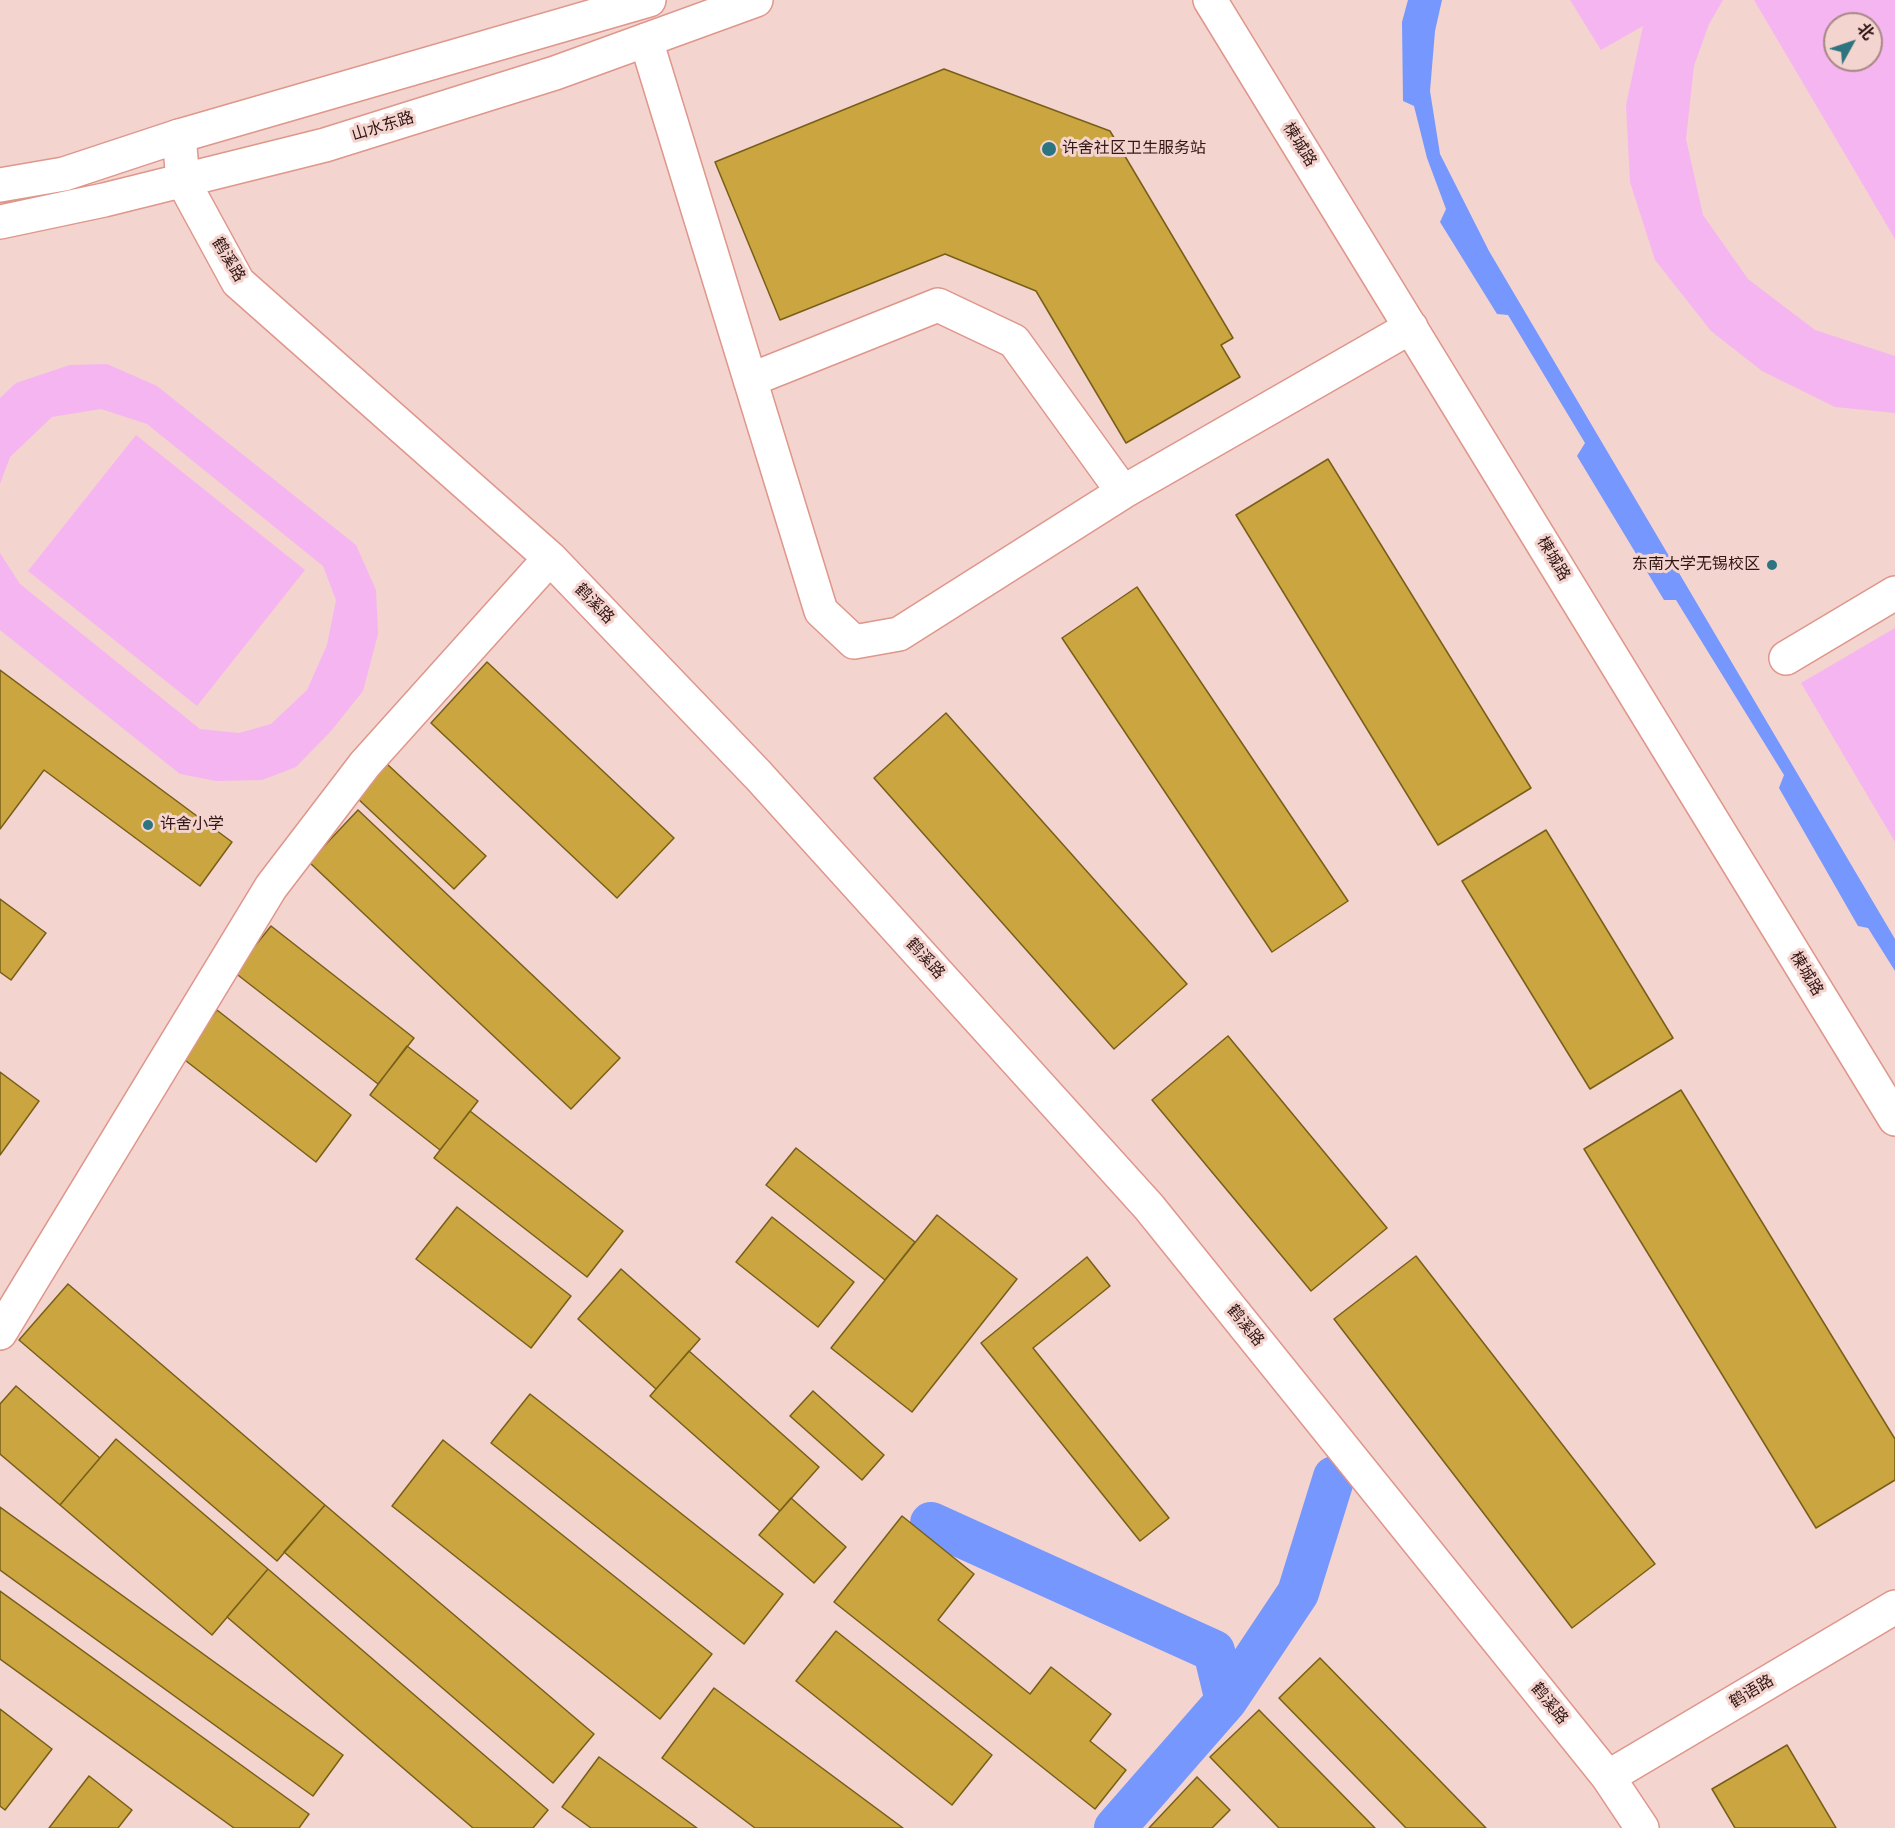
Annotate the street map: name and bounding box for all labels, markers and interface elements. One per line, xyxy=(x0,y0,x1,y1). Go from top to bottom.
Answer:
north arrow xyxy=(1823,12,1883,72)
text: 北 xyxy=(1852,19,1879,44)
street label: 山水东路 xyxy=(350,108,416,146)
street label: 楝城路 xyxy=(1278,120,1320,170)
place label: 许舍社区卫生服务站 xyxy=(1062,139,1206,159)
marker: 许舍社区卫生服务站 xyxy=(1040,140,1058,158)
street label: 鹤溪路 xyxy=(207,234,249,286)
street label: 楝城路 xyxy=(1532,533,1574,585)
place label: 东南大学无锡校区 xyxy=(1632,555,1760,575)
marker: 东南大学无锡校区 xyxy=(1765,558,1779,572)
street label: 鹤溪路 xyxy=(570,580,618,628)
place label: 许舍小学 xyxy=(160,815,224,835)
marker: 许舍小学 xyxy=(141,818,155,832)
street label: 鹤溪路 xyxy=(902,935,948,983)
street label: 楝城路 xyxy=(1785,948,1827,1000)
street label: 鹤溪路 xyxy=(1222,1301,1268,1351)
street label: 鹤语路 xyxy=(1726,1671,1778,1713)
street label: 鹤溪路 xyxy=(1526,1679,1572,1729)

